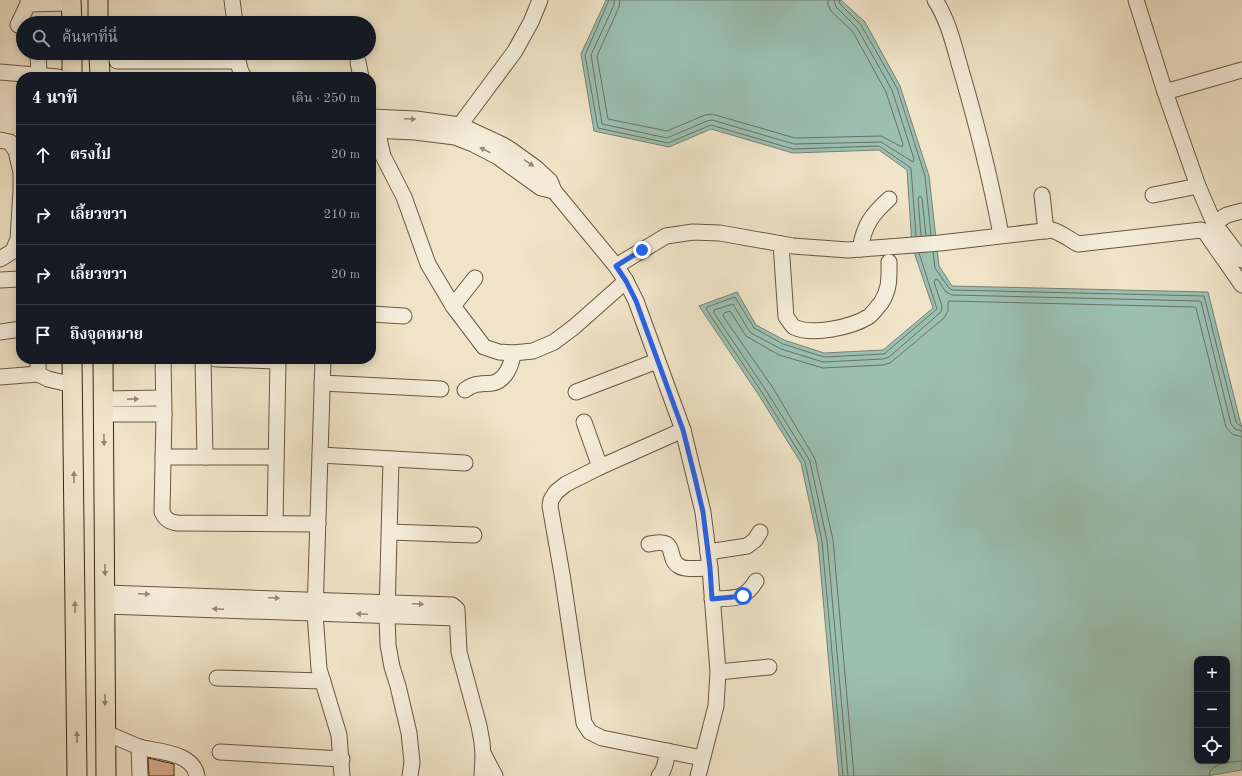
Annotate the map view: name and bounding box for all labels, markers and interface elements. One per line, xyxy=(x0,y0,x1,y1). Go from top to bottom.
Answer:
search box xyxy=(16,16,376,60)
icon: search xyxy=(30,27,52,49)
text: ค้นหาที่นี่ xyxy=(62,31,118,46)
text: 4 นาที xyxy=(32,90,78,107)
text: เดิน · 250 m xyxy=(291,92,360,105)
one-way arrow xyxy=(404,115,416,122)
icon: ahead xyxy=(32,144,54,166)
one-way arrow xyxy=(479,147,491,153)
text: ตรงไป xyxy=(70,148,111,163)
text: 20 m xyxy=(331,148,360,161)
one-way arrow xyxy=(524,159,535,167)
icon: right xyxy=(32,204,54,226)
text: เลี้ยวขวา xyxy=(70,208,127,223)
text: 210 m xyxy=(323,208,360,221)
route end xyxy=(633,241,651,259)
icon: right xyxy=(32,264,54,286)
text: เลี้ยวขวา xyxy=(70,268,127,283)
text: 20 m xyxy=(331,268,360,281)
icon: arrive xyxy=(32,324,54,346)
text: ถึงจุดหมาย xyxy=(70,328,143,343)
one-way arrow xyxy=(127,396,140,402)
one-way arrow xyxy=(100,434,107,446)
one-way arrow xyxy=(71,470,77,483)
one-way arrow xyxy=(102,564,108,577)
route start xyxy=(734,587,752,605)
one-way arrow xyxy=(138,591,151,597)
one-way arrow xyxy=(268,595,281,601)
one-way arrow xyxy=(72,600,78,613)
one-way arrow xyxy=(412,601,425,607)
one-way arrow xyxy=(212,606,224,613)
one-way arrow xyxy=(356,611,368,618)
map controls xyxy=(1194,656,1230,764)
button: + xyxy=(1194,656,1230,692)
button: − xyxy=(1194,692,1230,728)
one-way arrow xyxy=(102,694,108,707)
button: locate xyxy=(1194,728,1230,764)
one-way arrow xyxy=(74,730,80,743)

